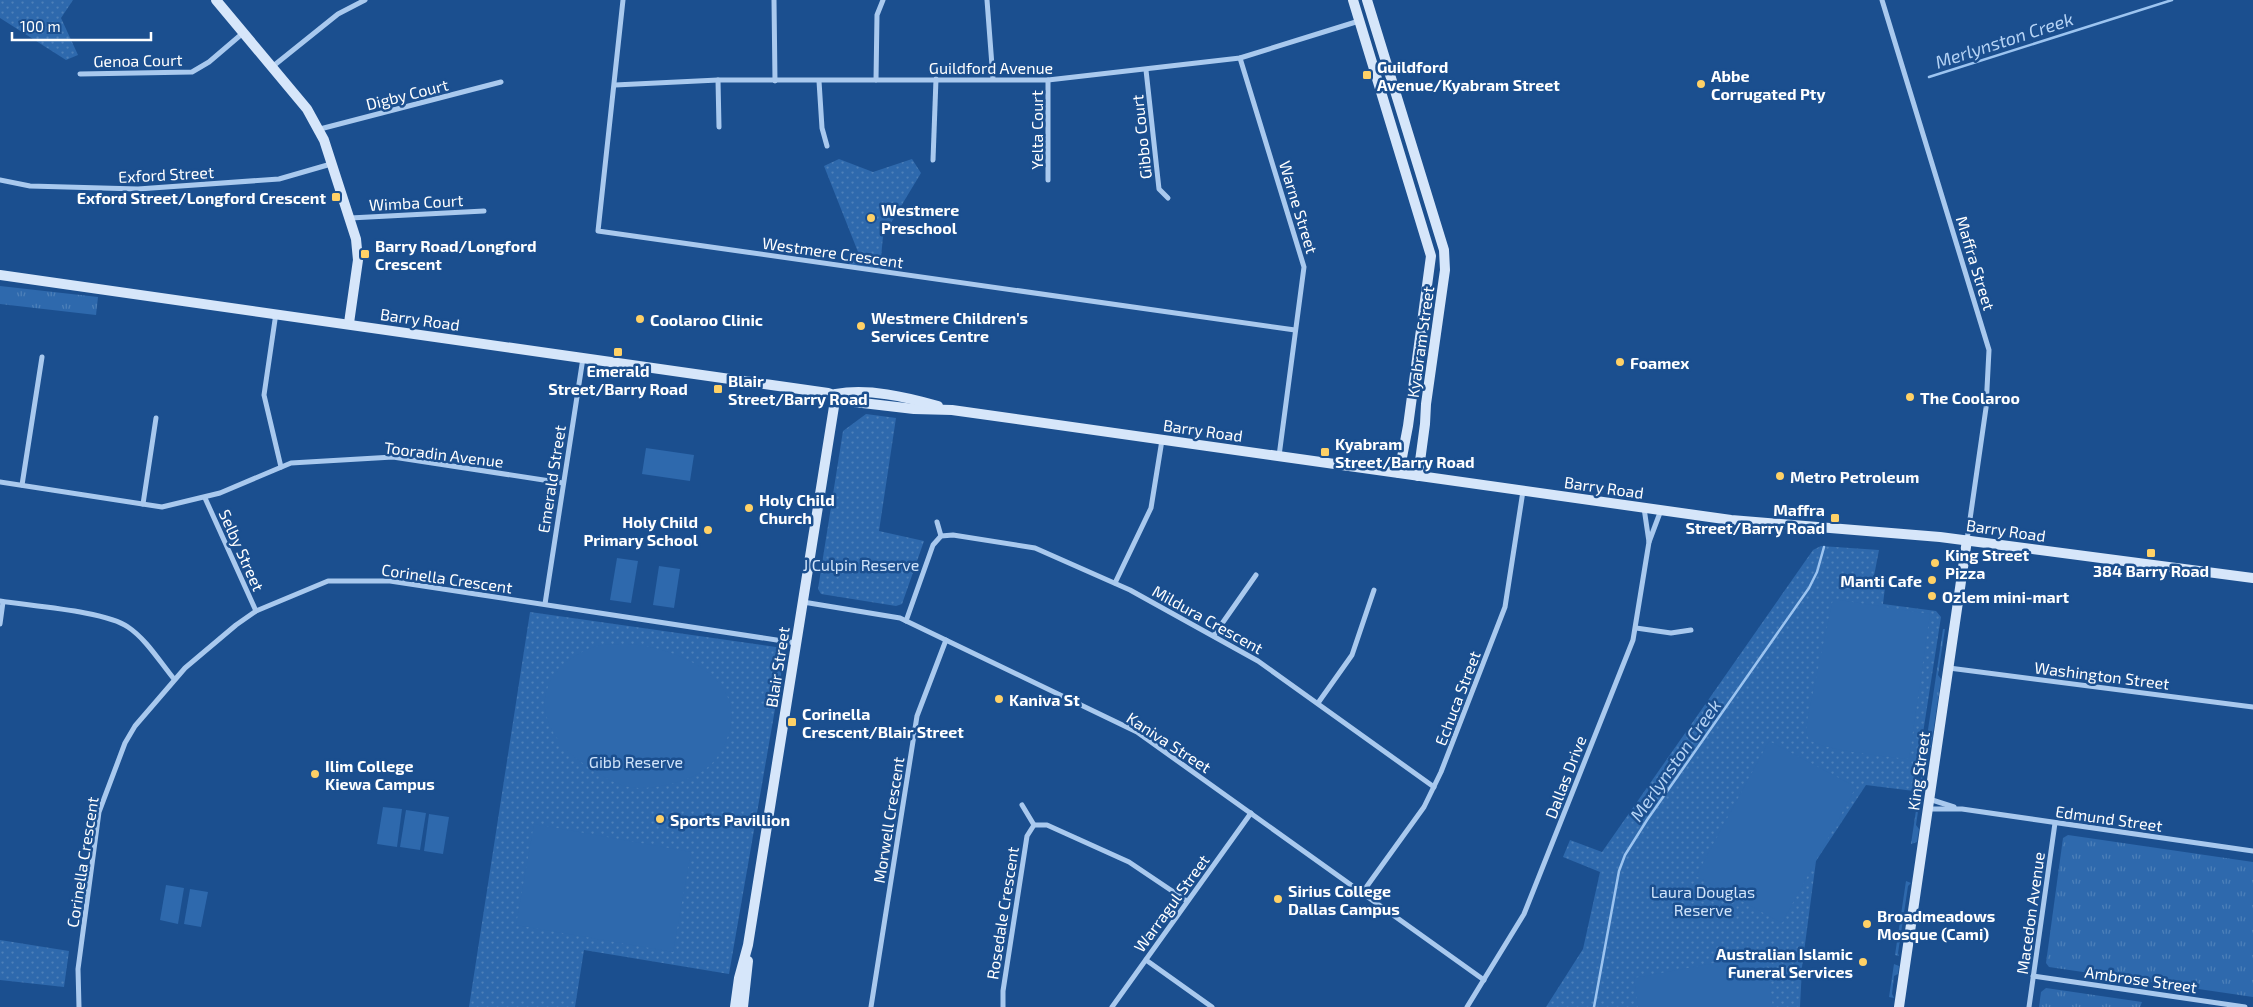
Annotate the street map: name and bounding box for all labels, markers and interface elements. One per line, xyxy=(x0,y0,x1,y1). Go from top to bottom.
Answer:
water label: Merlynston Creek xyxy=(1932,7,2076,73)
scale bar xyxy=(12,10,151,42)
text: 100 m xyxy=(20,17,61,35)
street label: Genoa Court xyxy=(93,50,183,70)
place label: Guildford Avenue/Kyabram Street xyxy=(1377,57,1560,95)
street label: Guildford Avenue xyxy=(929,58,1053,77)
place label: Abbe Corrugated Pty xyxy=(1711,66,1825,104)
marker: Guildford Avenue/Kyabram Street xyxy=(1361,69,1373,81)
street label: Digby Court xyxy=(364,75,450,113)
marker: Abbe Corrugated Pty xyxy=(1695,78,1707,90)
street label: Yelta Court xyxy=(1027,90,1046,170)
street label: Gibbo Court xyxy=(1127,94,1155,180)
street label: Warne Street xyxy=(1276,158,1322,256)
street label: Exford Street xyxy=(118,162,214,186)
place label: Exford Street/Longford Crescent xyxy=(77,188,326,207)
street label: Wimba Court xyxy=(368,190,464,214)
marker: Exford Street/Longford Crescent xyxy=(330,191,342,203)
place label: Westmere Preschool xyxy=(881,200,959,237)
marker: Westmere Preschool xyxy=(865,212,877,224)
street label: Maffra Street xyxy=(1953,214,1999,312)
street label: Westmere Crescent xyxy=(761,233,905,271)
place label: Barry Road/Longford Crescent xyxy=(375,236,536,273)
marker: Barry Road/Longford Crescent xyxy=(359,248,371,260)
street label: Kyabram Street xyxy=(1403,285,1437,399)
street label: Barry Road xyxy=(379,304,461,334)
place label: Westmere Children's Services Centre xyxy=(871,308,1028,345)
place label: Coolaroo Clinic xyxy=(650,310,763,329)
marker: Coolaroo Clinic xyxy=(634,313,646,325)
marker: Westmere Children's Services Centre xyxy=(855,320,867,332)
marker: Emerald Street/Barry Road xyxy=(612,346,624,358)
place label: Foamex xyxy=(1630,353,1689,372)
marker: Foamex xyxy=(1614,356,1626,368)
place label: Emerald Street/Barry Road xyxy=(548,361,688,399)
place label: Blair Street/Barry Road xyxy=(728,371,868,409)
marker: Blair Street/Barry Road xyxy=(712,383,724,395)
place label: The Coolaroo xyxy=(1920,388,2020,407)
marker: The Coolaroo xyxy=(1904,391,1916,403)
street label: Barry Road xyxy=(1162,415,1244,445)
street label: Emerald Street xyxy=(533,424,569,534)
place label: Kyabram Street/Barry Road xyxy=(1335,434,1475,472)
street label: Tooradin Avenue xyxy=(383,437,505,471)
marker: Kyabram Street/Barry Road xyxy=(1319,446,1331,458)
place label: Metro Petroleum xyxy=(1790,467,1919,486)
marker: Metro Petroleum xyxy=(1774,470,1786,482)
street label: Barry Road xyxy=(1563,472,1645,502)
place label: Holy Child Church xyxy=(759,490,835,527)
place label: Maffra Street/Barry Road xyxy=(1685,500,1825,538)
marker: Holy Child Church xyxy=(743,502,755,514)
street label: Selby Street xyxy=(216,506,268,594)
place label: Holy Child Primary School xyxy=(583,512,699,550)
marker: Maffra Street/Barry Road xyxy=(1829,512,1841,524)
street label: Barry Road xyxy=(1965,515,2047,545)
marker: Holy Child Primary School xyxy=(702,524,714,536)
place label: King Street Pizza xyxy=(1945,545,2030,582)
marker: 384 Barry Road xyxy=(2145,547,2157,559)
park label: J Culpin Reserve xyxy=(803,555,919,574)
marker: King Street Pizza xyxy=(1929,557,1941,569)
street label: Corinella Crescent xyxy=(380,559,514,597)
place label: 384 Barry Road xyxy=(2093,561,2209,581)
place label: Manti Cafe xyxy=(1840,571,1922,590)
marker: Manti Cafe xyxy=(1926,574,1938,586)
street label: Mildura Crescent xyxy=(1149,581,1267,657)
place label: Ozlem mini-mart xyxy=(1942,587,2069,606)
marker: Ozlem mini-mart xyxy=(1926,590,1938,602)
street label: Blair Street xyxy=(761,625,793,709)
street label: Echuca Street xyxy=(1430,648,1484,748)
street label: Washington Street xyxy=(2033,657,2171,693)
place label: Kaniva St xyxy=(1009,690,1080,709)
marker: Kaniva St xyxy=(993,693,1005,705)
water label: Merlynston Creek xyxy=(1625,695,1725,825)
place label: Corinella Crescent/Blair Street xyxy=(802,704,964,741)
street label: Kaniva Street xyxy=(1123,708,1215,776)
marker: Corinella Crescent/Blair Street xyxy=(786,716,798,728)
street label: King Street xyxy=(1903,730,1933,812)
street label: Dallas Drive xyxy=(1540,733,1590,821)
park label: Gibb Reserve xyxy=(589,752,683,771)
street label: Morwell Crescent xyxy=(869,755,907,885)
place label: Ilim College Kiewa Campus xyxy=(325,756,435,793)
marker: Ilim College Kiewa Campus xyxy=(309,768,321,780)
street label: Corinella Crescent xyxy=(62,795,102,929)
street label: Edmund Street xyxy=(2054,801,2164,835)
place label: Sports Pavillion xyxy=(670,810,790,829)
marker: Sports Pavillion xyxy=(654,813,666,825)
street label: Rosedale Crescent xyxy=(982,845,1022,981)
street label: Warragul Street xyxy=(1129,851,1213,955)
street label: Macedon Avenue xyxy=(2012,851,2048,975)
place label: Sirius College Dallas Campus xyxy=(1288,881,1400,918)
park label: Laura Douglas Reserve xyxy=(1651,882,1755,919)
marker: Sirius College Dallas Campus xyxy=(1272,893,1284,905)
place label: Broadmeadows Mosque (Cami) xyxy=(1877,906,1995,943)
marker: Broadmeadows Mosque (Cami) xyxy=(1861,918,1873,930)
place label: Australian Islamic Funeral Services xyxy=(1716,944,1853,981)
marker: Australian Islamic Funeral Services xyxy=(1857,956,1869,968)
street label: Ambrose Street xyxy=(2084,962,2198,996)

